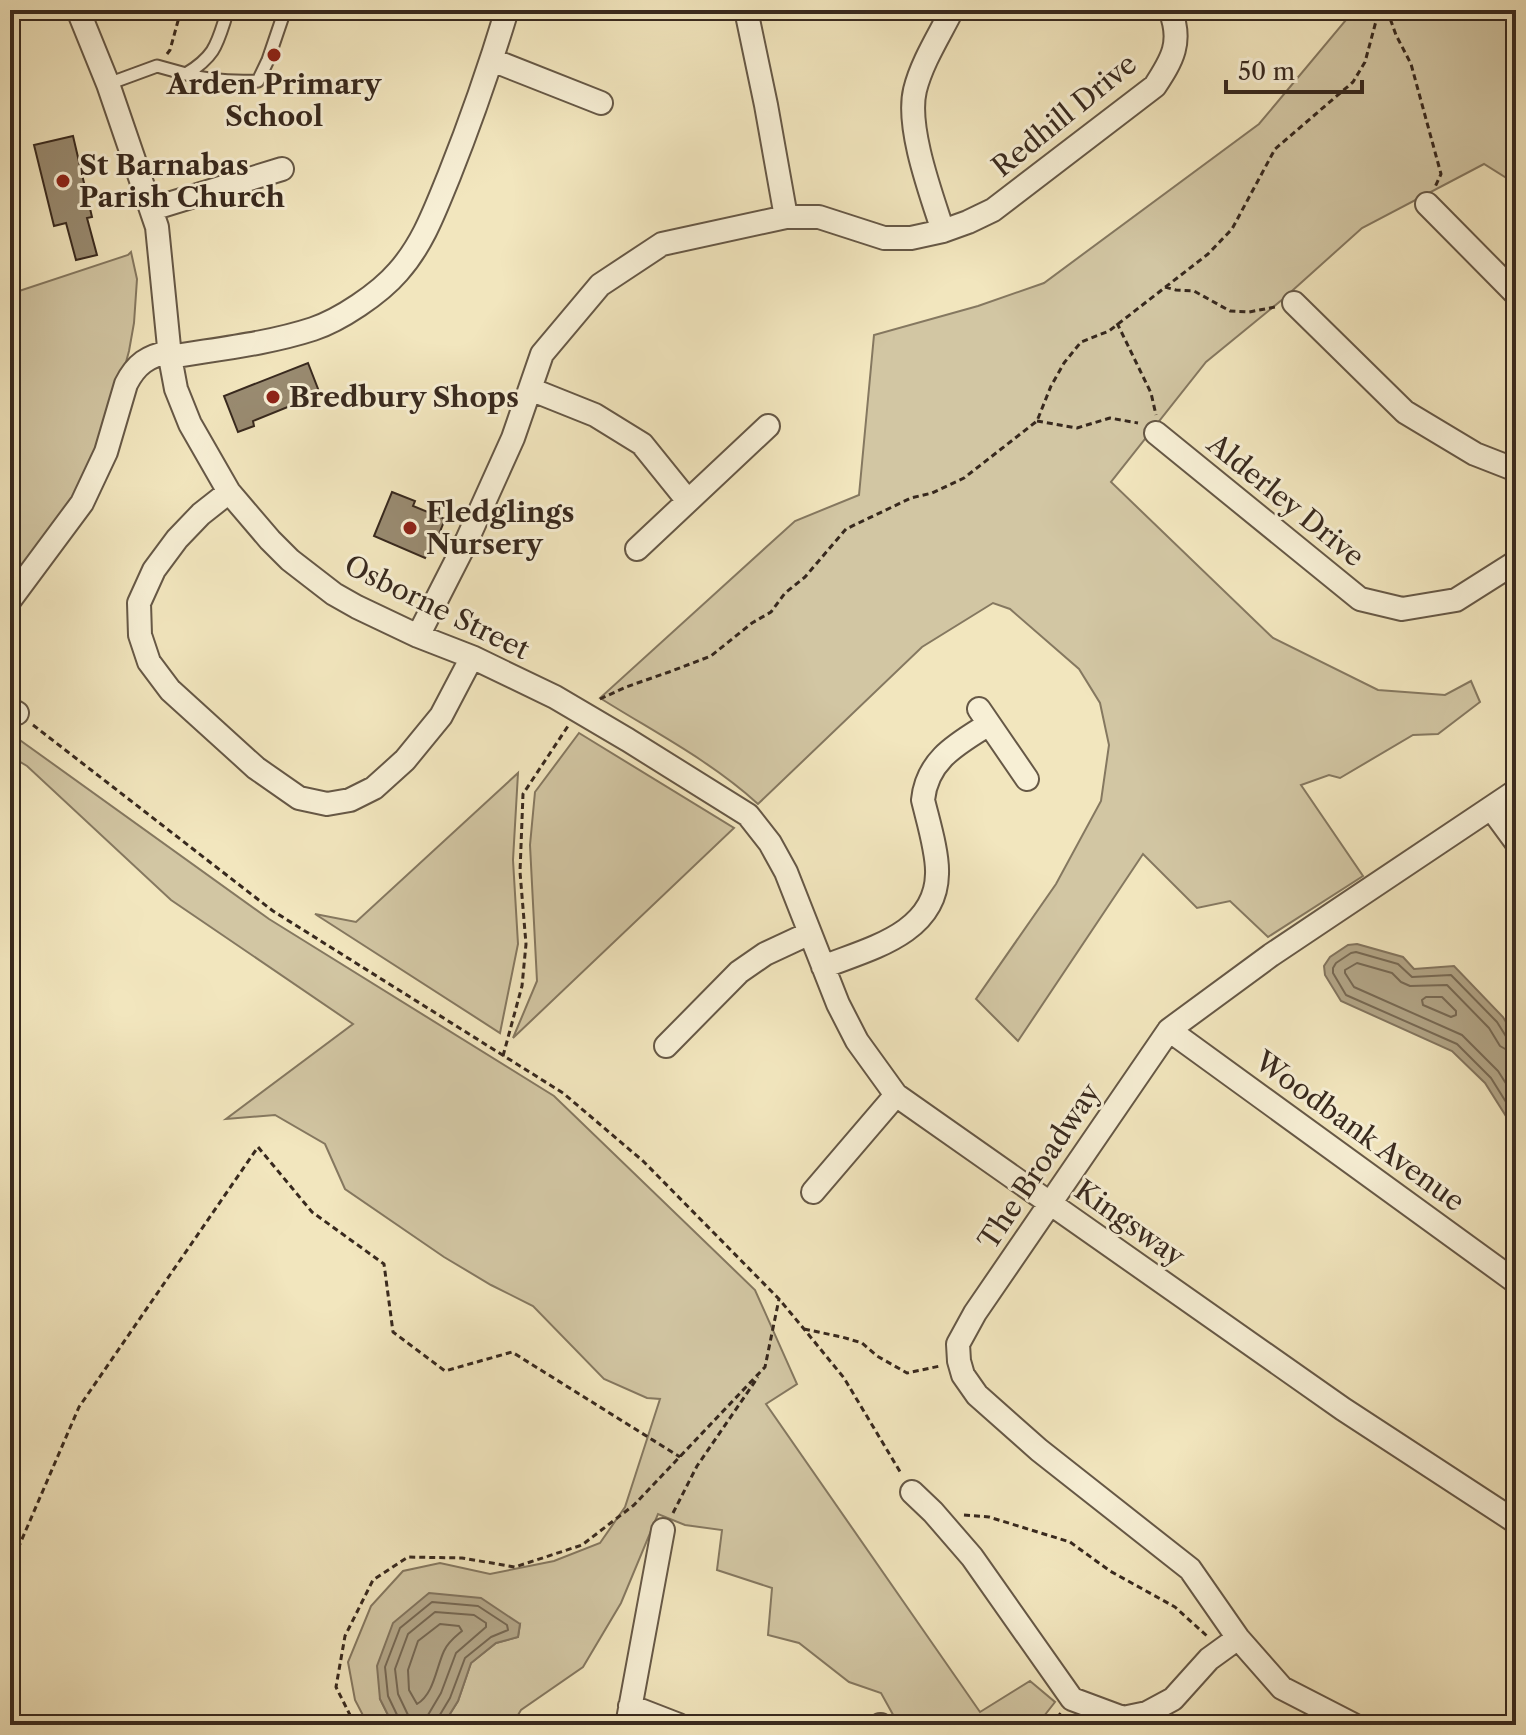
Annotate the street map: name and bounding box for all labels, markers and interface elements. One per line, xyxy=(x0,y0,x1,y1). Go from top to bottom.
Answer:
scale bar xyxy=(1226,44,1362,94)
marker: Arden Primary School xyxy=(265,46,283,64)
street label: Redhill Drive xyxy=(985,46,1143,184)
text: 50 m xyxy=(1238,57,1295,86)
place label: Arden Primary School xyxy=(166,67,382,133)
place label: St Barnabas Parish Church xyxy=(79,148,285,214)
marker: St Barnabas Parish Church xyxy=(54,172,72,190)
place label: Bredbury Shops xyxy=(289,380,519,414)
marker: Bredbury Shops xyxy=(264,388,282,406)
street label: Alderley Drive xyxy=(1200,426,1371,574)
place label: Fledglings Nursery xyxy=(426,495,575,561)
marker: Fledglings Nursery xyxy=(401,519,419,537)
street label: Osborne Street xyxy=(339,548,535,666)
street label: Woodbank Avenue xyxy=(1248,1043,1471,1218)
street label: The Broadway xyxy=(971,1076,1107,1256)
street label: Kingsway xyxy=(1068,1173,1192,1273)

